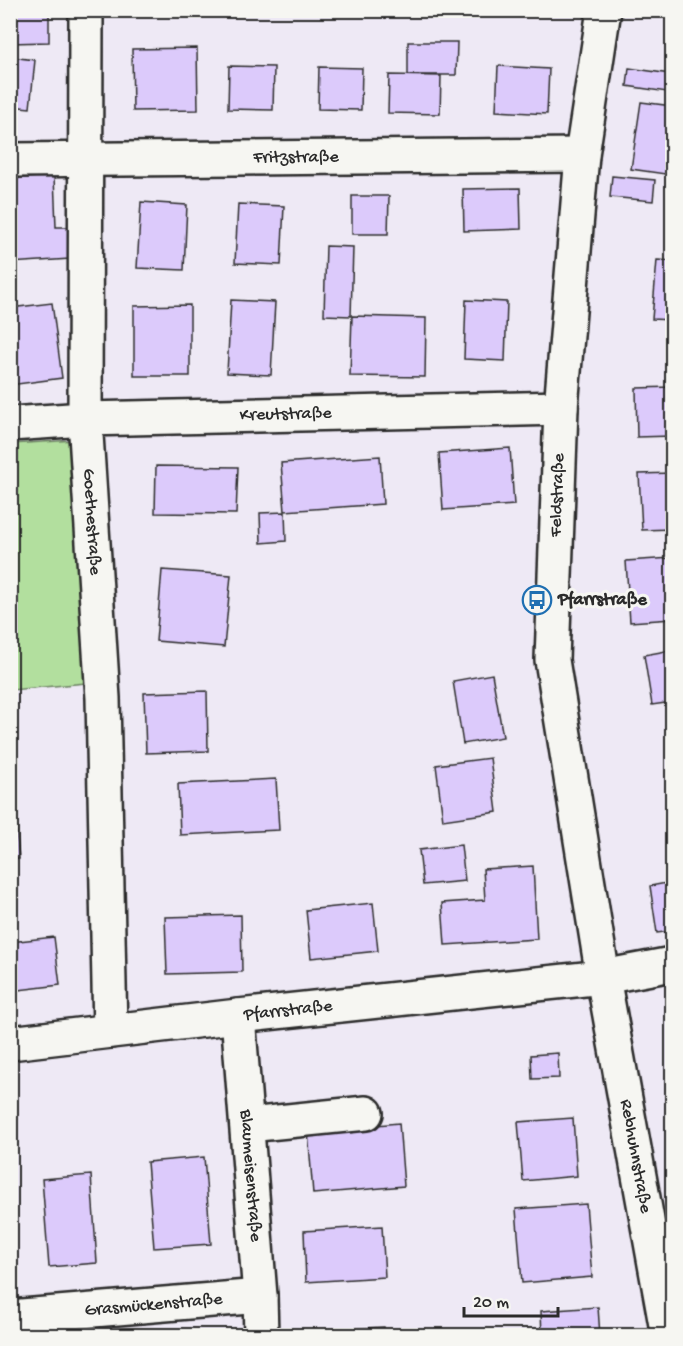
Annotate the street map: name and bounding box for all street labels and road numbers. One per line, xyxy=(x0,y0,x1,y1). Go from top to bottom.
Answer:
street label: Fritzstraße xyxy=(252,147,340,168)
street label: Kreutstraße xyxy=(240,403,333,426)
street label: Feldstraße xyxy=(546,452,570,538)
street label: Goethestraße xyxy=(78,468,106,577)
street label: Pfarrstraße xyxy=(242,995,334,1026)
street label: Rebhuhnstraße xyxy=(615,1098,656,1216)
street label: Blaumeisenstraße xyxy=(235,1108,266,1243)
street label: Grasmückenstraße xyxy=(84,1289,224,1321)

